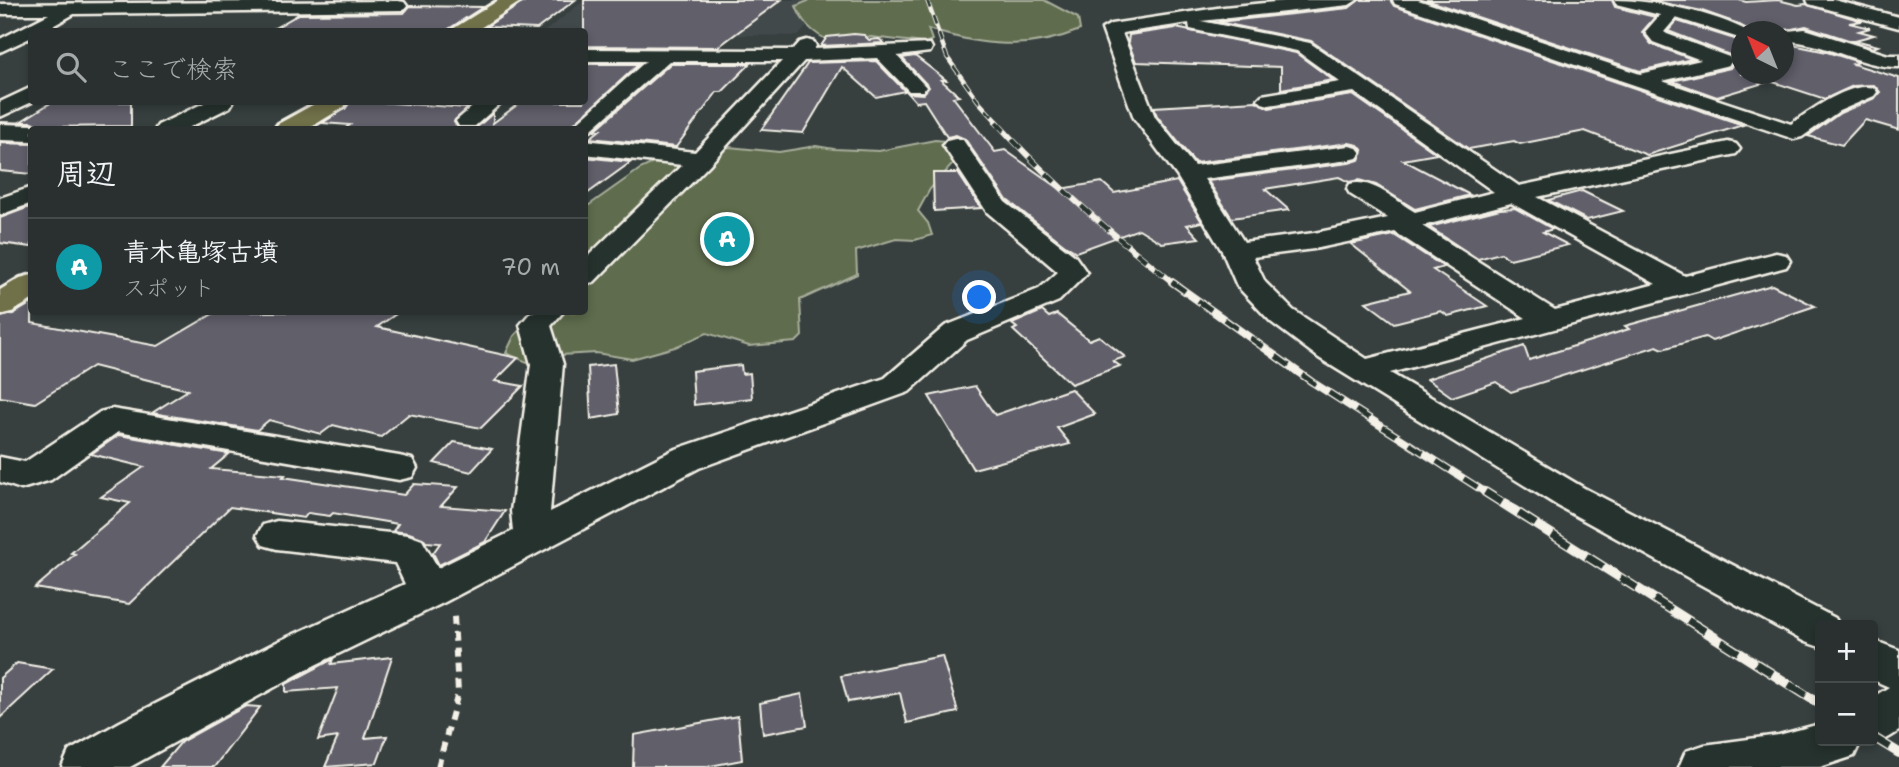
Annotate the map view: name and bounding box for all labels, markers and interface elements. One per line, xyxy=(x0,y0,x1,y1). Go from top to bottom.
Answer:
north arrow xyxy=(1731,21,1794,84)
search box xyxy=(28,28,588,105)
icon: search xyxy=(52,48,90,86)
text: ここで検索 xyxy=(108,51,238,86)
text: 周辺 xyxy=(56,153,116,194)
pin: A xyxy=(704,213,750,265)
text: 青木亀塚古墳 xyxy=(123,234,279,269)
text: A xyxy=(70,252,88,282)
text: 70 m xyxy=(501,252,560,282)
text: スポット xyxy=(123,273,215,303)
your location xyxy=(962,280,996,314)
map controls xyxy=(1815,620,1878,746)
button: + xyxy=(1815,620,1878,683)
button: − xyxy=(1815,683,1878,746)

